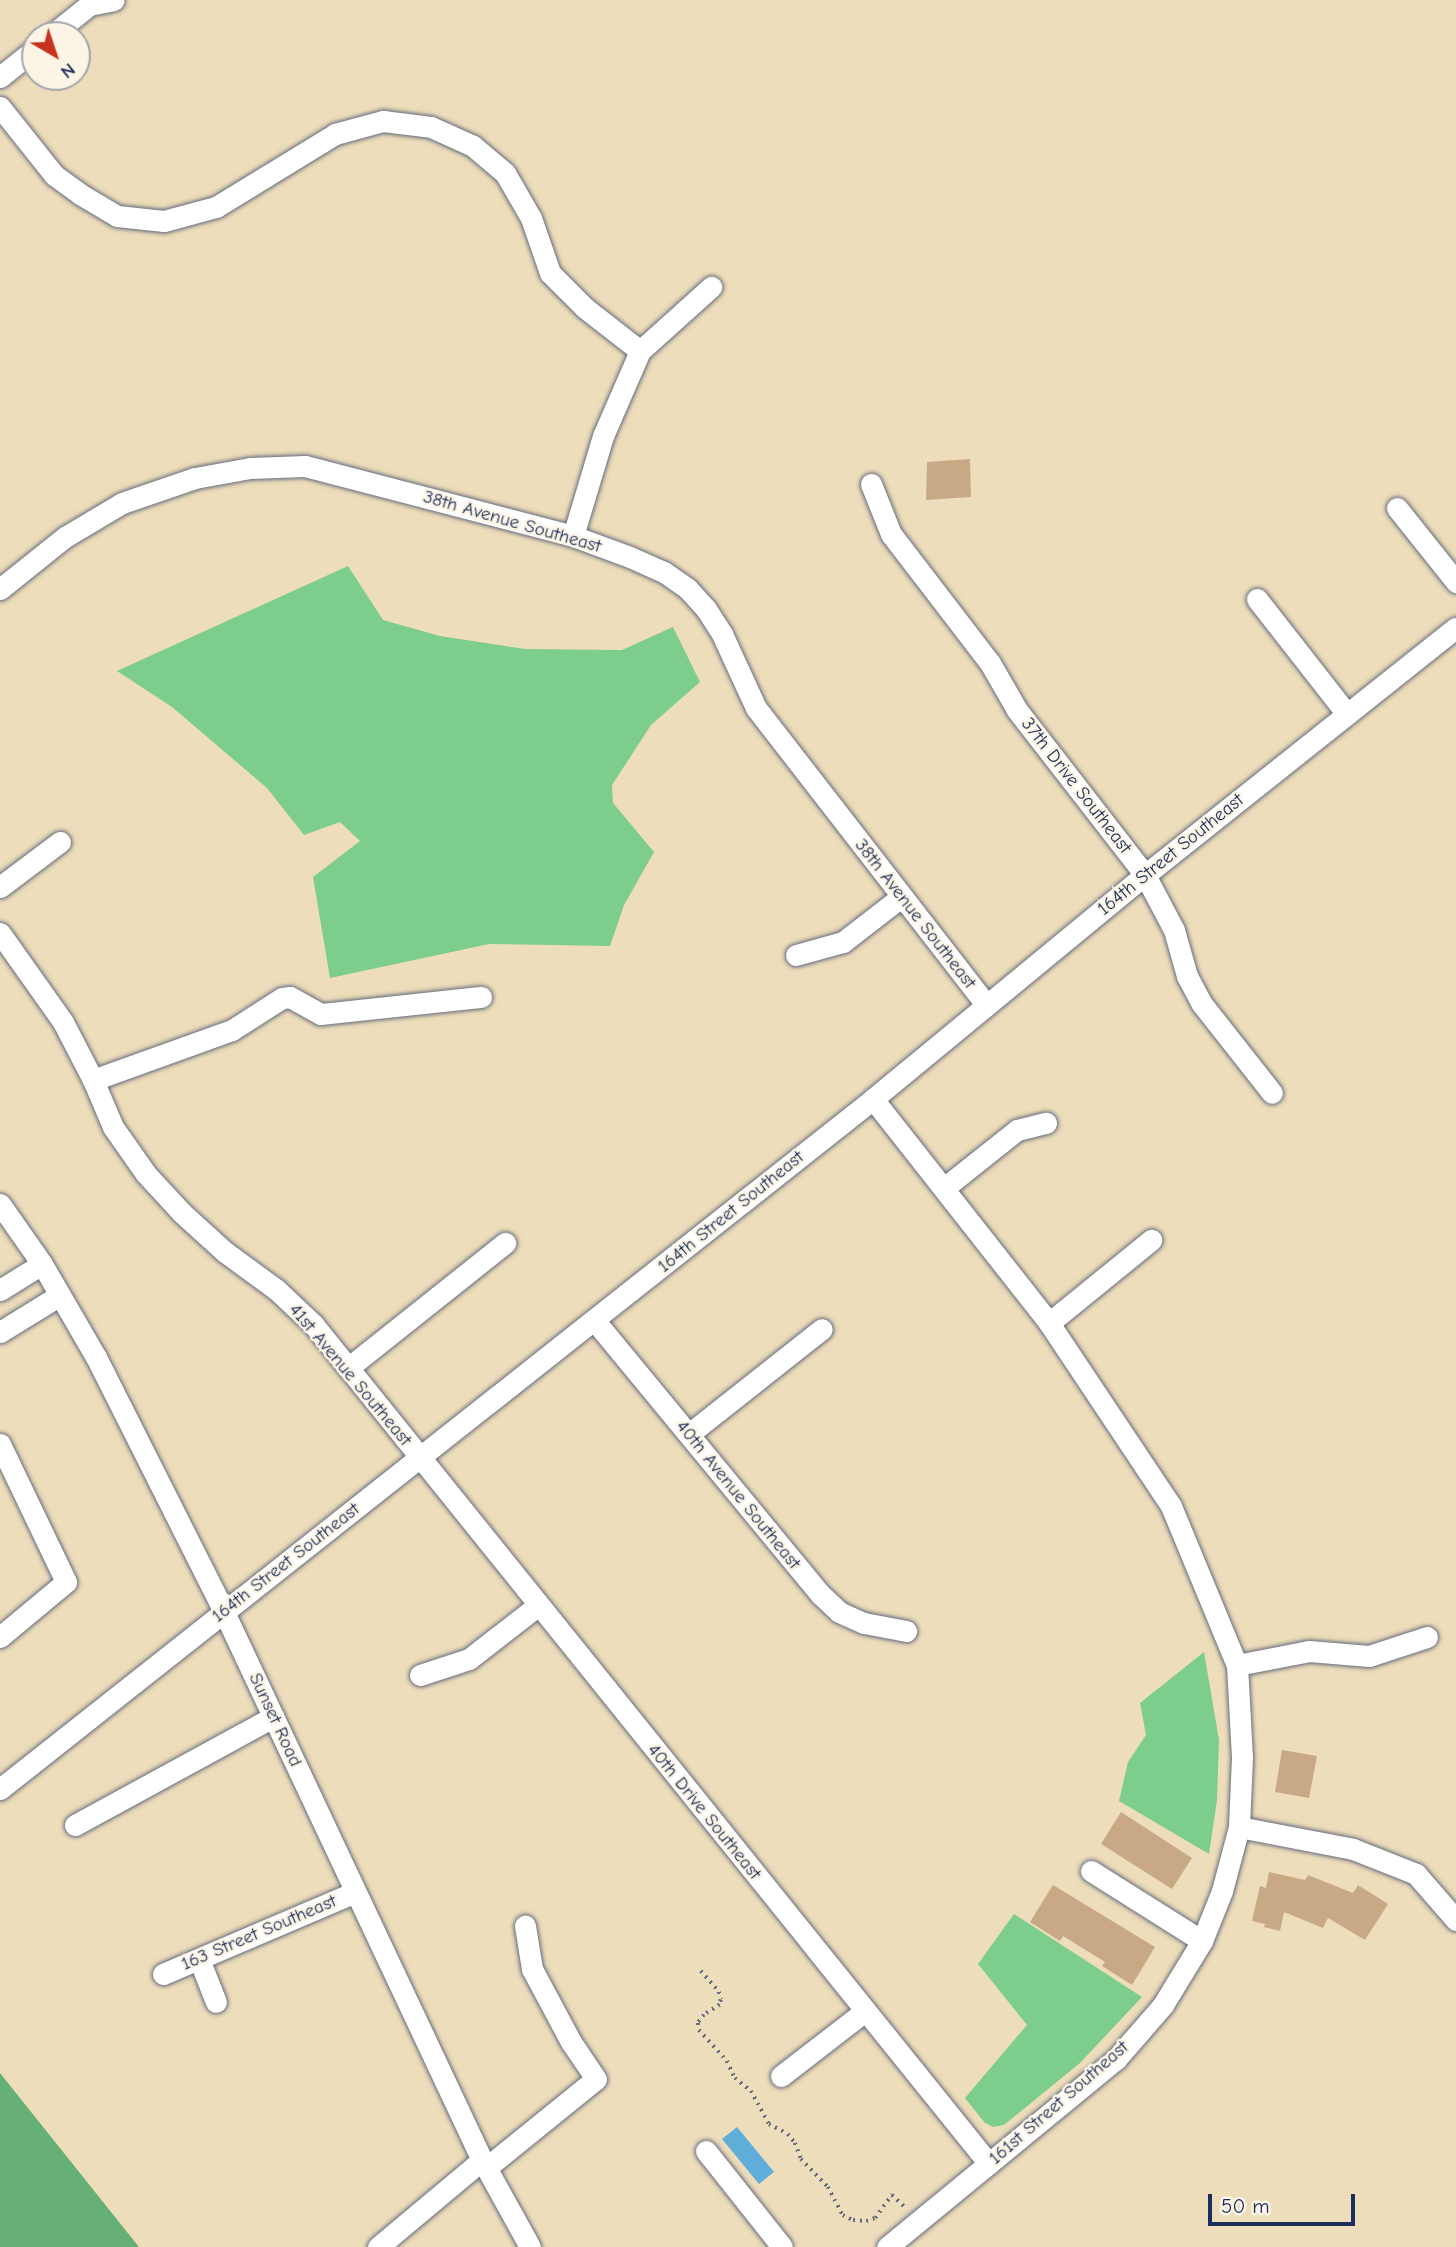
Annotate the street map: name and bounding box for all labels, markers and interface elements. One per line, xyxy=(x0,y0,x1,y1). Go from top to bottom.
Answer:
north arrow xyxy=(21,21,91,91)
text: N xyxy=(56,58,80,83)
street label: 38th Avenue Southeast xyxy=(420,486,604,558)
street label: 37th Drive Southeast xyxy=(1016,713,1136,859)
street label: 164th Street Southeast xyxy=(1093,789,1249,921)
street label: 38th Avenue Southeast xyxy=(849,834,981,994)
street label: 164th Street Southeast xyxy=(653,1146,809,1278)
street label: 41st Avenue Southeast xyxy=(284,1299,416,1451)
street label: 40th Avenue Southeast xyxy=(671,1416,805,1574)
street label: 164th Street Southeast xyxy=(207,1498,365,1628)
street label: Sunset Road xyxy=(243,1669,307,1771)
street label: 40th Drive Southeast xyxy=(642,1739,766,1885)
street label: 163 Street Southeast xyxy=(178,1890,340,1976)
street label: 161st Street Southeast xyxy=(985,2036,1133,2170)
scale bar xyxy=(1211,2180,1358,2224)
text: 50 m xyxy=(1221,2194,1270,2218)

